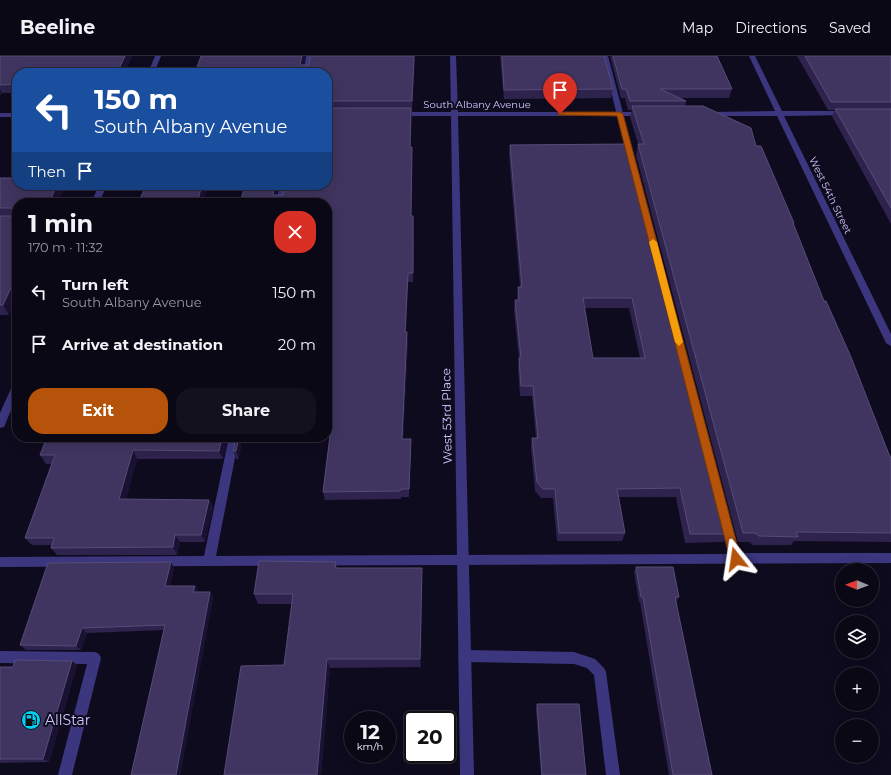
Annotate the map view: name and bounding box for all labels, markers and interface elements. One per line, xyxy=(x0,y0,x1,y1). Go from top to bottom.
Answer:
text: Beeline xyxy=(20,16,95,39)
text: Map xyxy=(682,19,713,37)
text: Directions xyxy=(735,19,807,37)
text: Saved xyxy=(829,19,871,37)
pin xyxy=(543,73,577,114)
icon: arrive xyxy=(549,79,571,101)
text: 150 m xyxy=(94,82,178,116)
icon: left xyxy=(28,84,80,136)
street label: South Albany Avenue xyxy=(423,98,531,111)
text: South Albany Avenue xyxy=(94,116,287,138)
street label: West 54th Street xyxy=(806,155,855,236)
icon: arrive xyxy=(74,160,96,182)
text: Then xyxy=(28,162,66,181)
text: 1 min xyxy=(28,209,93,238)
button: close xyxy=(274,211,316,253)
text: 170 m · 11:32 xyxy=(28,239,103,255)
text: Turn left xyxy=(62,275,129,294)
icon: left xyxy=(28,281,50,303)
text: 150 m xyxy=(272,283,316,302)
text: South Albany Avenue xyxy=(62,294,202,310)
icon: arrive xyxy=(28,333,50,355)
text: Arrive at destination xyxy=(62,335,223,354)
text: 20 m xyxy=(278,335,316,354)
street label: West 53rd Place xyxy=(438,368,455,464)
button: Exit xyxy=(28,388,168,434)
button: Share xyxy=(176,388,316,434)
position arrow xyxy=(715,538,757,580)
north arrow xyxy=(835,563,879,607)
map controls xyxy=(835,563,879,763)
button: layers xyxy=(835,615,879,659)
button: + xyxy=(835,667,879,711)
fuel station icon: AllStar xyxy=(20,709,42,731)
place label: AllStar xyxy=(45,711,91,729)
speed limit sign: 20 xyxy=(404,711,456,763)
button: − xyxy=(835,719,879,763)
text: 12 xyxy=(360,720,380,744)
text: km/h xyxy=(357,740,383,753)

